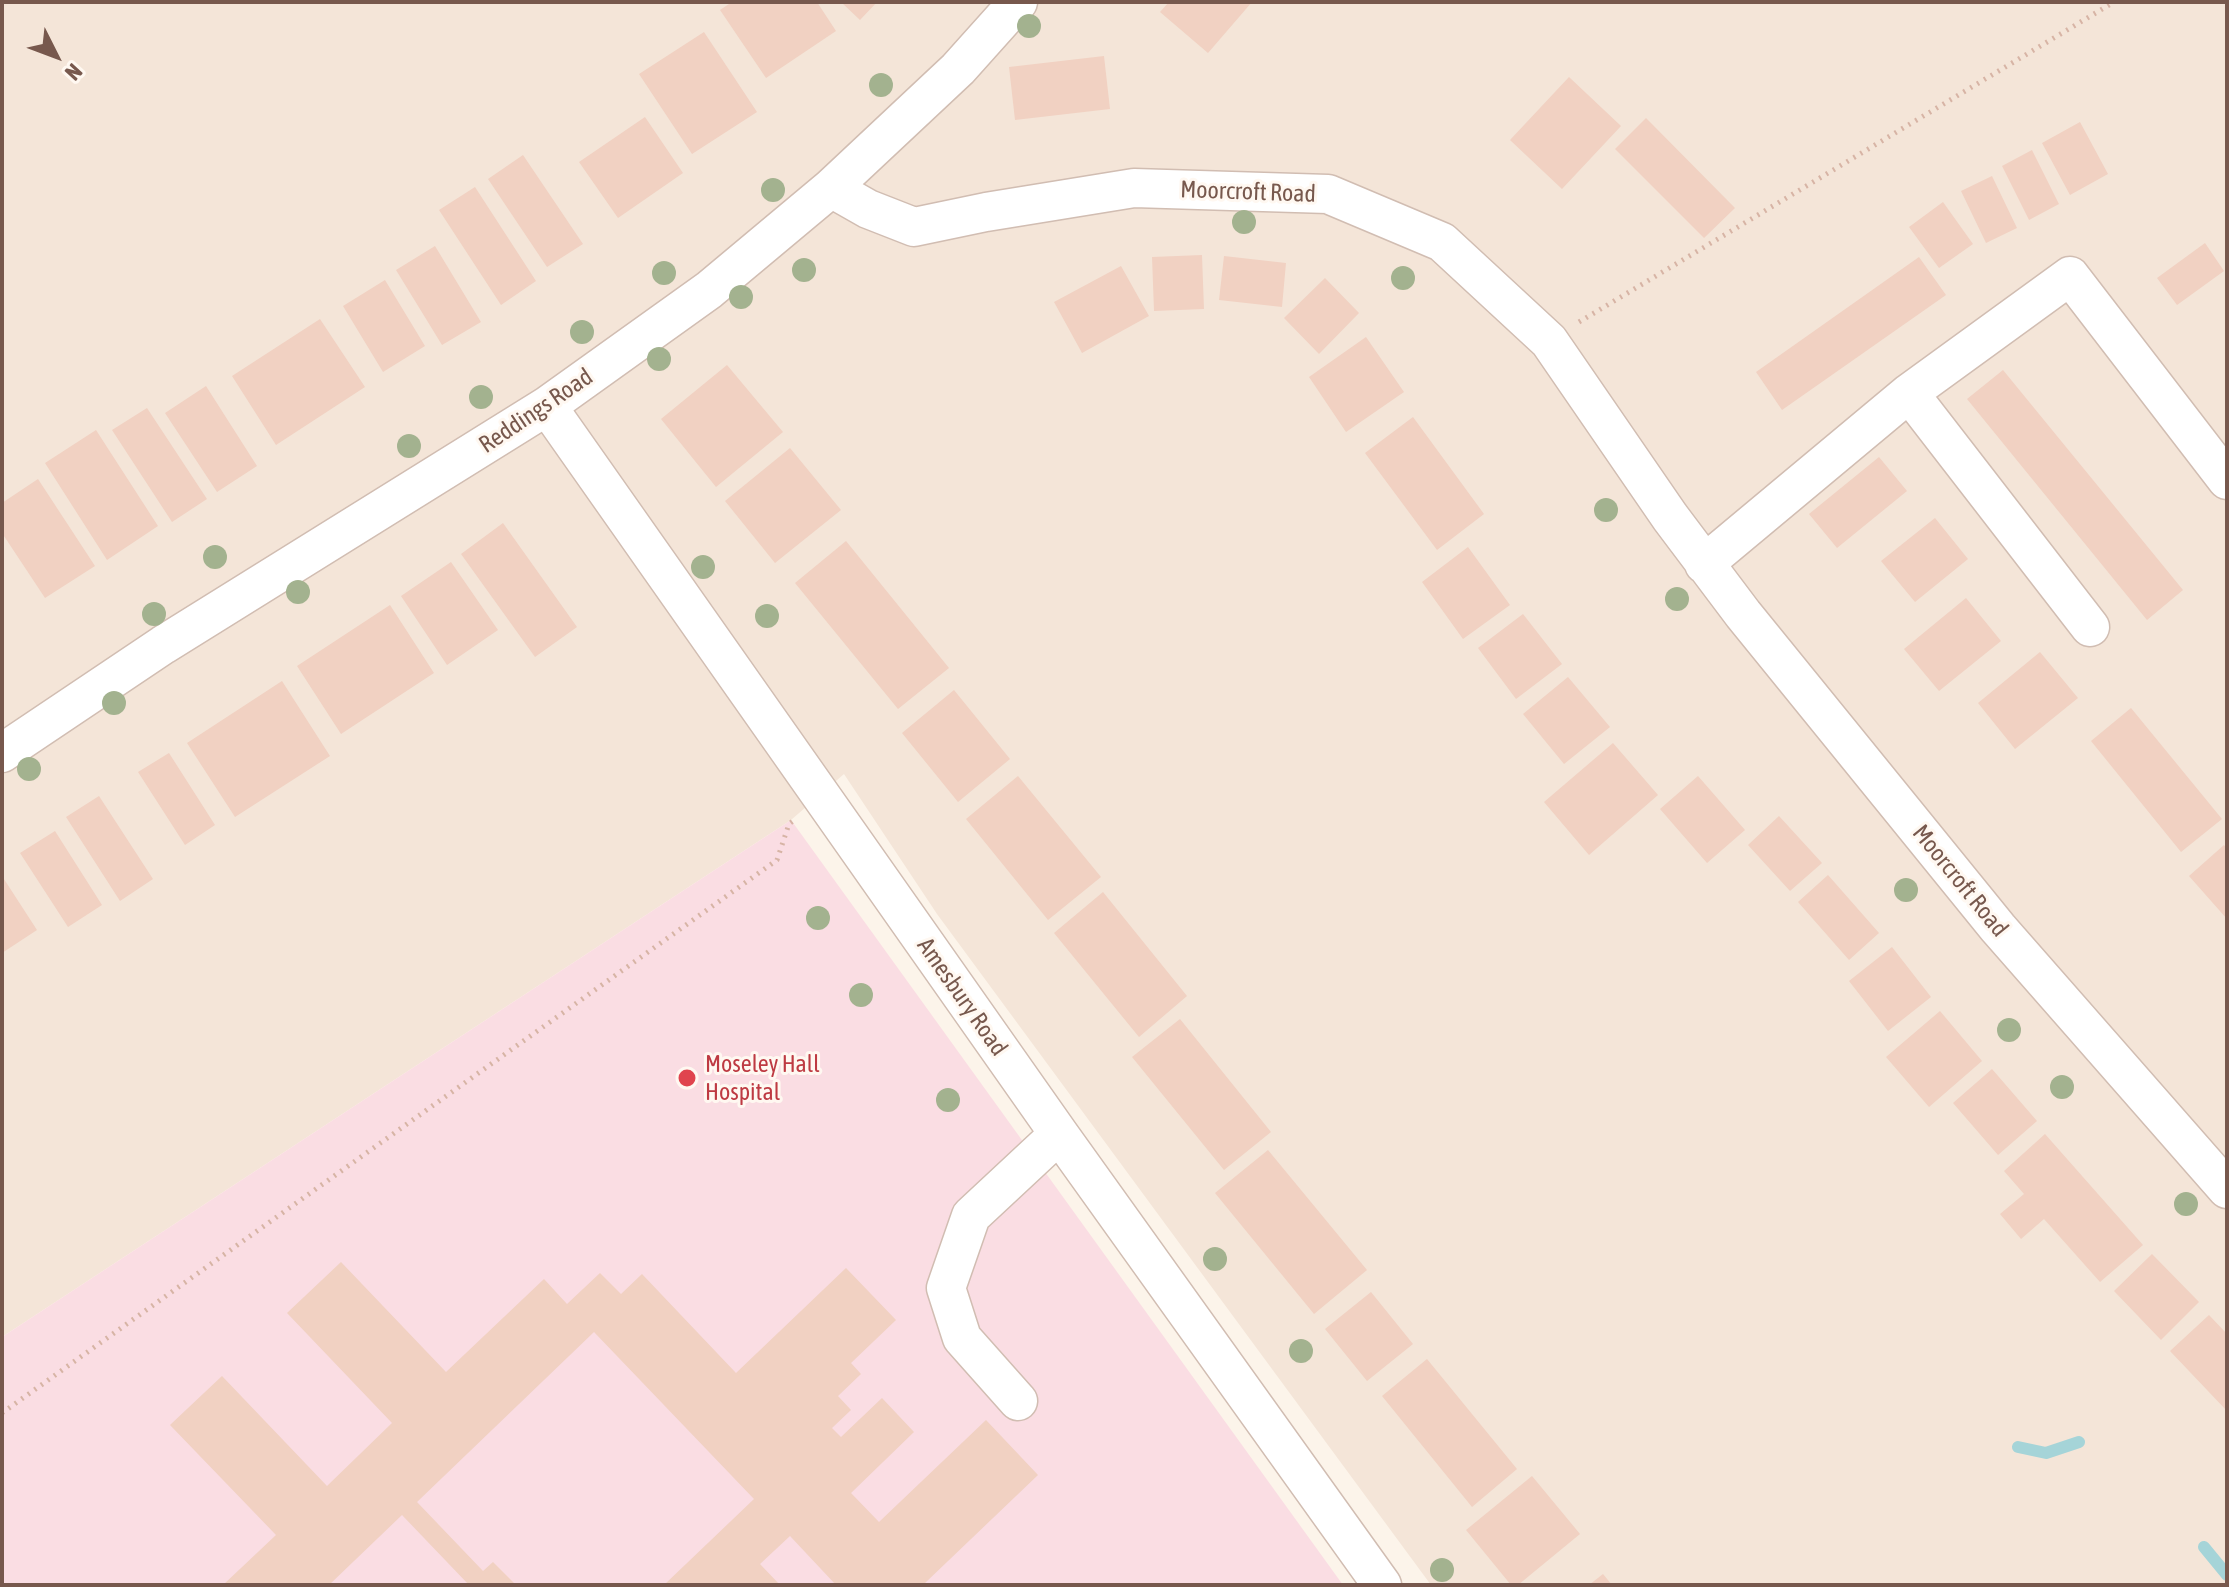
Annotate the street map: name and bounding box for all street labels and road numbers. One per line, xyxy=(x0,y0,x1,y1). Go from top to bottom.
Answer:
street label: Moorcroft Road xyxy=(1180,175,1316,209)
street label: Reddings Road xyxy=(474,363,598,459)
street label: Moorcroft Road xyxy=(1906,819,2014,943)
street label: Amesbury Road xyxy=(911,932,1013,1062)

